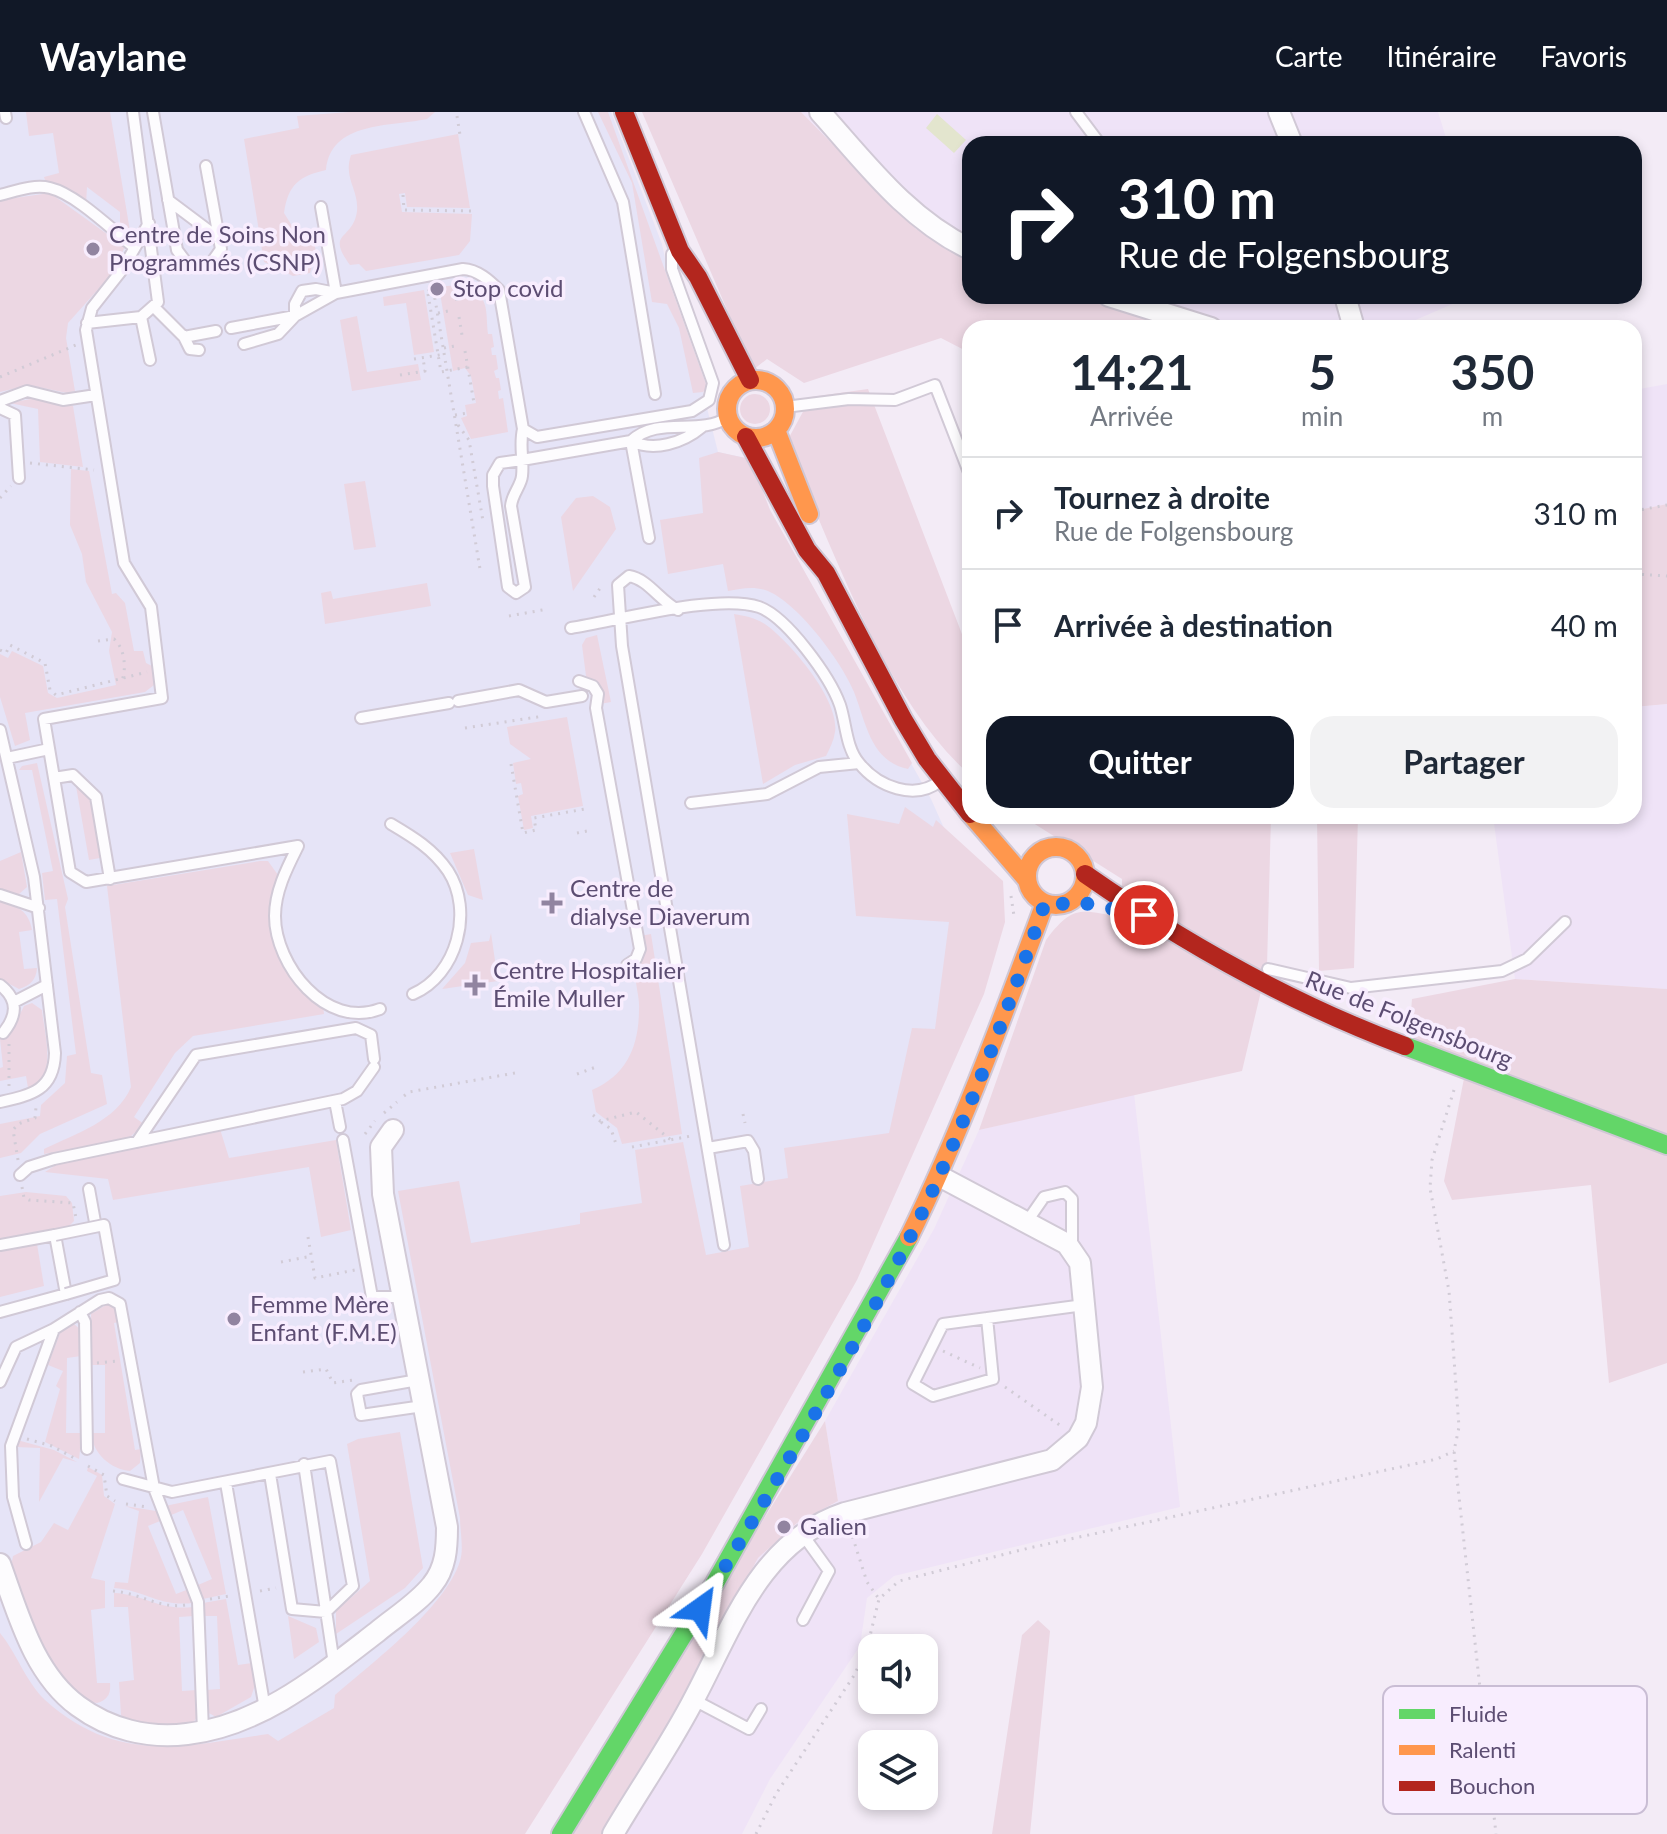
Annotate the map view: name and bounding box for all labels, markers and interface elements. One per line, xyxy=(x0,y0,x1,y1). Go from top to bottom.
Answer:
text: Waylane xyxy=(40,33,187,79)
text: Carte xyxy=(1275,39,1342,73)
text: Itinéraire xyxy=(1386,39,1497,73)
text: Favoris xyxy=(1541,39,1627,73)
text: 310 m xyxy=(1118,164,1276,231)
icon: right xyxy=(986,168,1090,272)
place label: Centre de Soins Non Programmés (CSNP) xyxy=(109,219,326,276)
text: Rue de Folgensbourg xyxy=(1118,232,1449,276)
marker: Centre de Soins Non Programmés (CSNP) xyxy=(84,240,102,258)
place label: Stop covid xyxy=(453,273,563,302)
marker: Stop covid xyxy=(428,280,446,298)
text: 14:21 xyxy=(1070,343,1193,400)
text: 5 xyxy=(1308,343,1336,400)
text: 350 xyxy=(1451,343,1534,400)
text: Arrivée xyxy=(1090,400,1173,432)
text: min xyxy=(1301,400,1343,432)
text: m xyxy=(1482,400,1503,432)
text: Tournez à droite xyxy=(1054,479,1270,515)
icon: right xyxy=(986,491,1030,535)
text: 310 m xyxy=(1533,495,1618,531)
text: Rue de Folgensbourg xyxy=(1054,515,1293,547)
icon: arrive xyxy=(986,603,1030,647)
text: Arrivée à destination xyxy=(1054,607,1333,643)
text: 40 m xyxy=(1551,607,1618,643)
button: Quitter xyxy=(986,716,1294,808)
button: Partager xyxy=(1310,716,1618,808)
place label: Centre de dialyse Diaverum xyxy=(570,873,750,930)
pin xyxy=(1110,881,1178,949)
marker: Centre de dialyse Diaverum xyxy=(541,892,563,914)
icon: arrive xyxy=(1122,893,1166,937)
place label: Centre Hospitalier Émile Muller xyxy=(493,955,685,1012)
street label: Rue de Folgensbourg xyxy=(1302,964,1517,1073)
marker: Centre Hospitalier Émile Muller xyxy=(464,974,486,996)
place label: Femme Mère Enfant (F.M.E) xyxy=(250,1289,397,1346)
marker: Femme Mère Enfant (F.M.E) xyxy=(225,1310,243,1328)
place label: Galien xyxy=(800,1511,867,1540)
marker: Galien xyxy=(775,1518,793,1536)
position arrow xyxy=(658,1567,742,1651)
map controls xyxy=(858,1634,938,1810)
button: sound xyxy=(858,1634,938,1714)
legend xyxy=(1383,1686,1647,1814)
text: Fluide xyxy=(1449,1700,1508,1727)
button: layers xyxy=(858,1730,938,1810)
text: Ralenti xyxy=(1449,1736,1516,1763)
text: Bouchon xyxy=(1449,1772,1535,1799)

